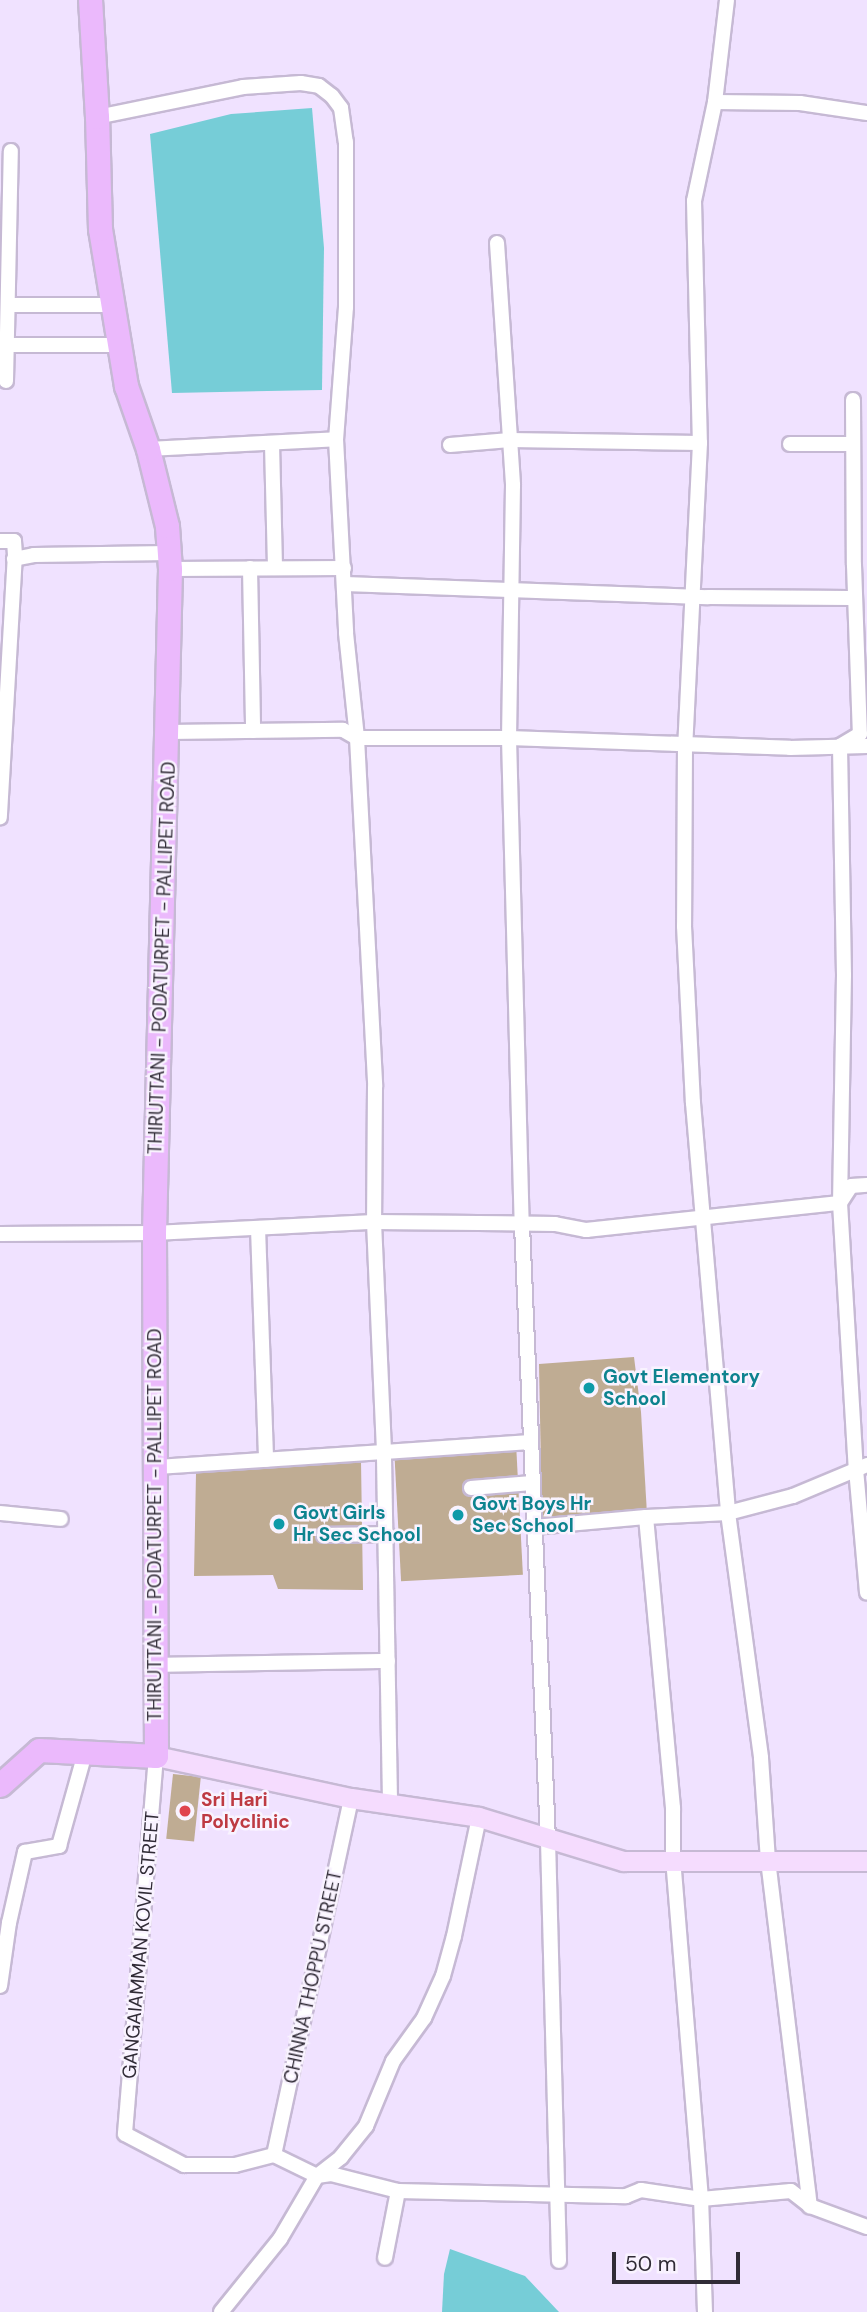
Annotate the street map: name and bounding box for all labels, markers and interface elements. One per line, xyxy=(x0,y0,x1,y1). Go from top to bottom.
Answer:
street label: THIRUTTANI - PODATURPET - PALLIPET ROAD xyxy=(144,761,180,1155)
street label: THIRUTTANI - PODATURPET - PALLIPET ROAD xyxy=(144,1329,166,1721)
place label: Govt Elementory School xyxy=(603,1366,760,1410)
marker: Govt Elementory School xyxy=(581,1380,597,1396)
place label: Govt Boys Hr Sec School xyxy=(472,1493,591,1537)
place label: Govt Girls Hr Sec School xyxy=(293,1502,421,1546)
marker: Govt Boys Hr Sec School xyxy=(450,1507,466,1523)
marker: Govt Girls Hr Sec School xyxy=(271,1516,287,1532)
place label: Sri Hari Polyclinic xyxy=(201,1789,290,1833)
marker: Sri Hari Polyclinic xyxy=(175,1801,195,1821)
street label: GANGAIAMMAN KOVIL STREET xyxy=(118,1810,164,2080)
street label: CHINNA THOPPU STREET xyxy=(279,1868,347,2086)
scale bar xyxy=(615,2238,743,2282)
text: 50 m xyxy=(625,2250,676,2278)

